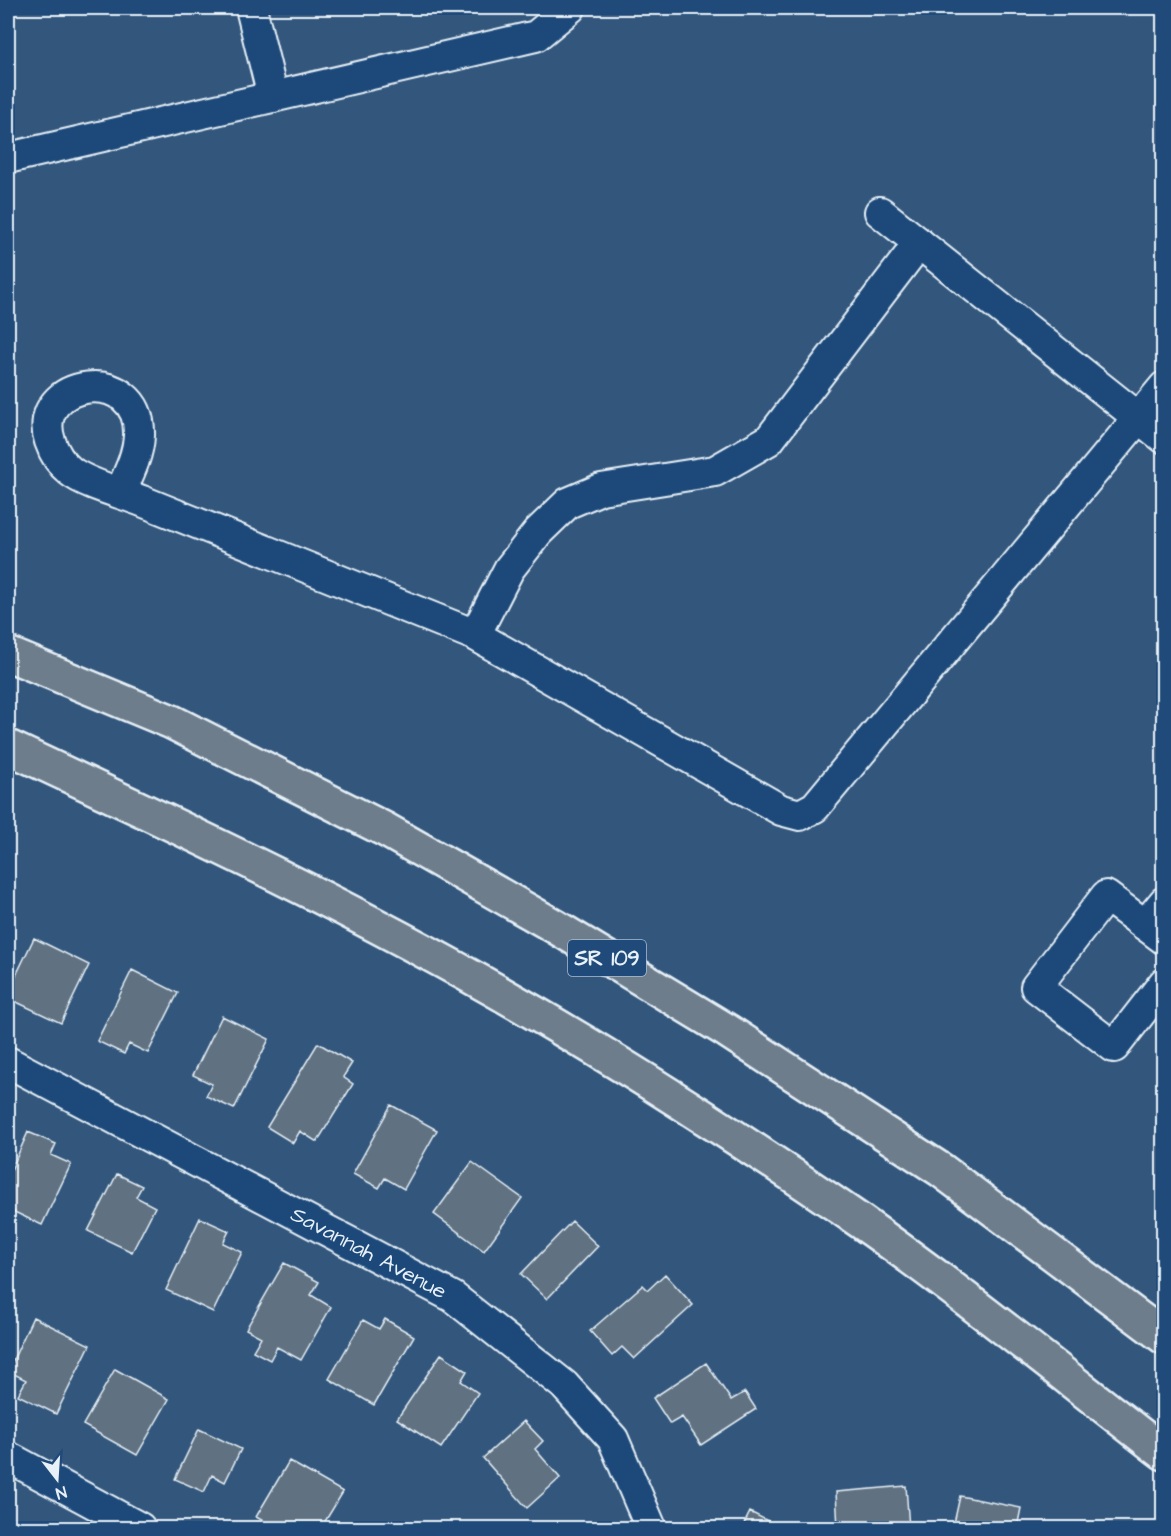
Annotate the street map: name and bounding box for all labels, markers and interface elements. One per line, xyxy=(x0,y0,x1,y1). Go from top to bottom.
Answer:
road number: SR 109 xyxy=(568,940,646,976)
street label: Savannah Avenue xyxy=(285,1199,452,1307)
north arrow xyxy=(27,1449,87,1509)
text: N xyxy=(53,1480,69,1504)

